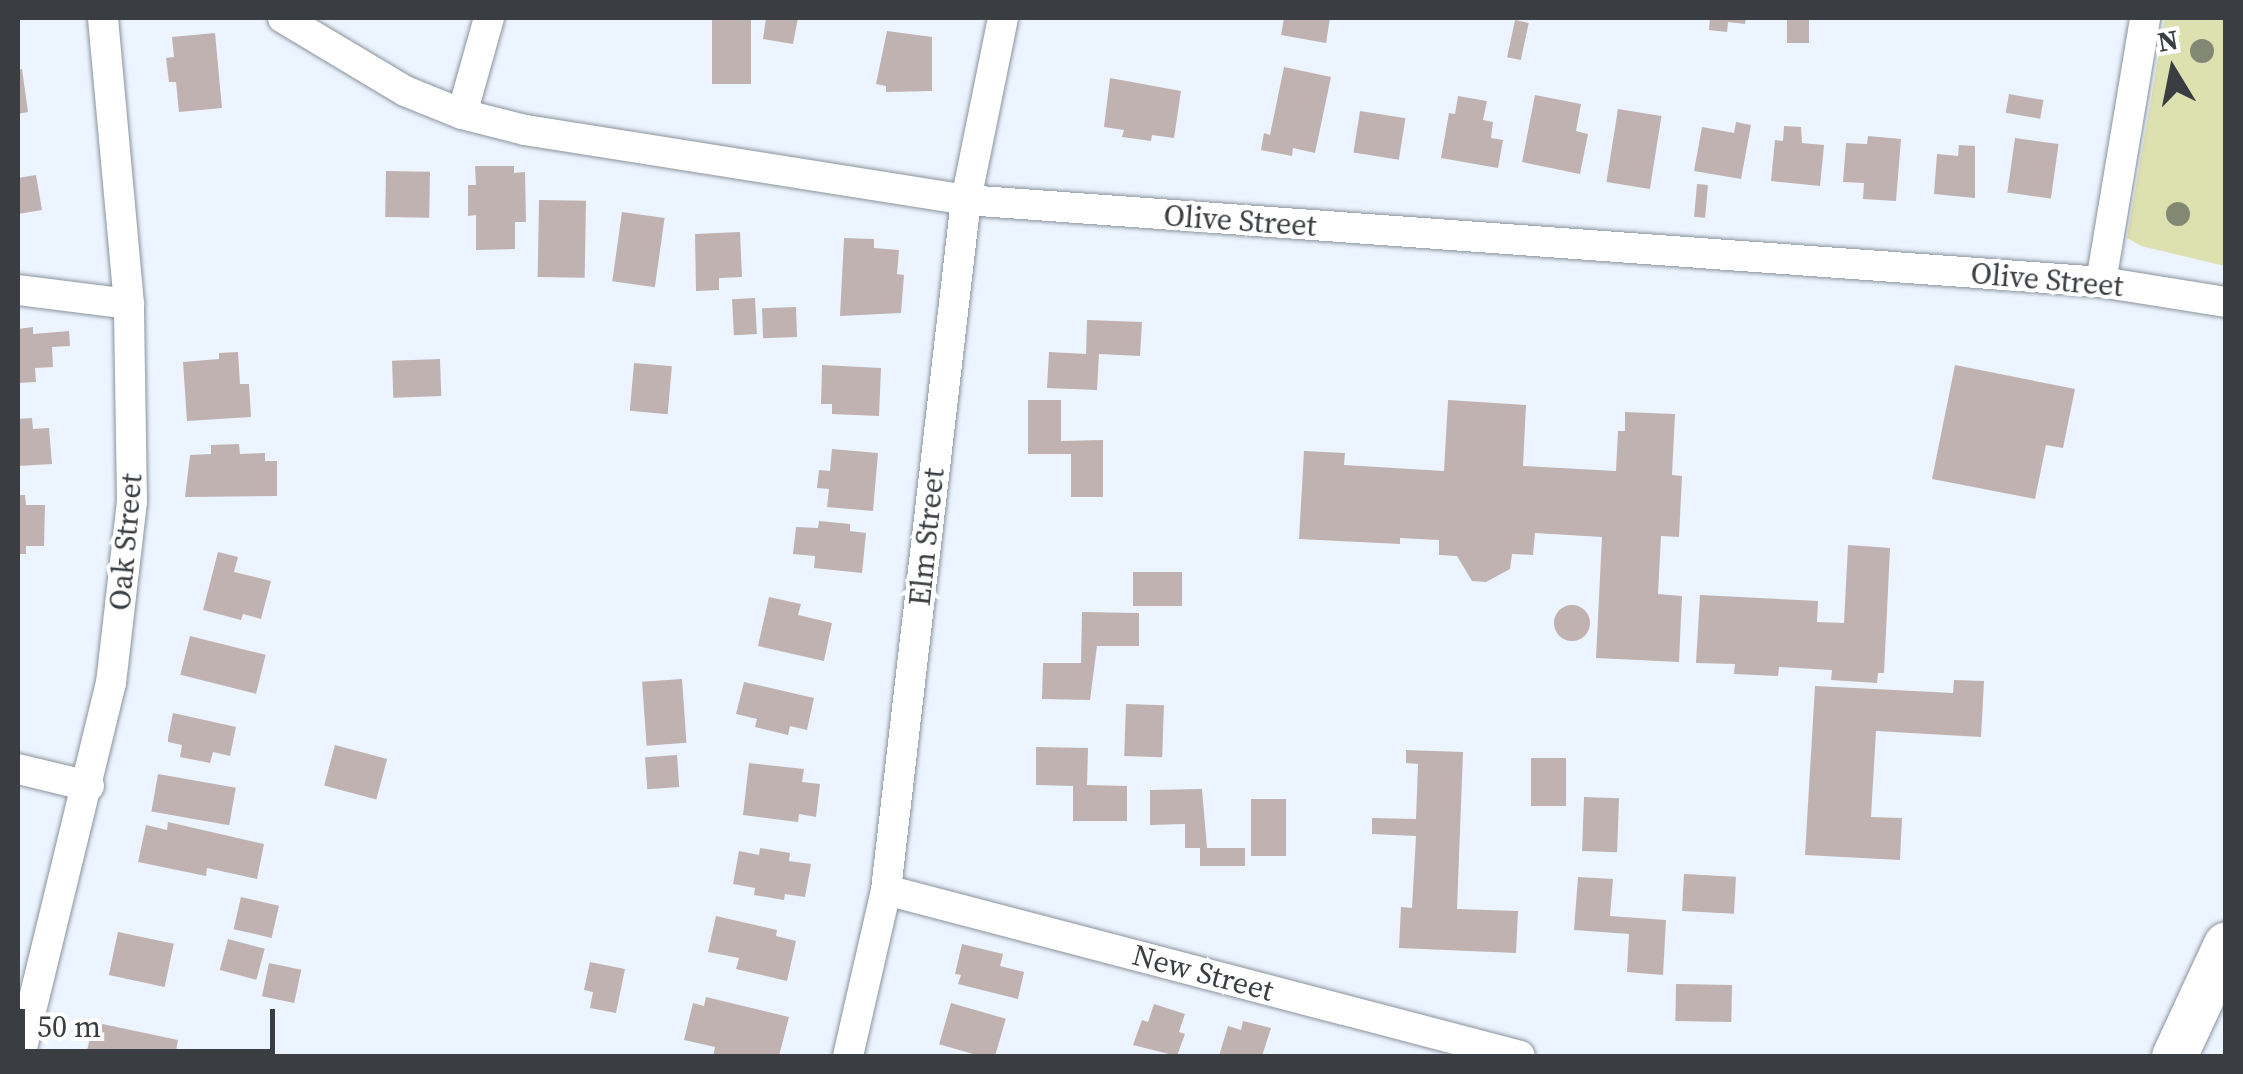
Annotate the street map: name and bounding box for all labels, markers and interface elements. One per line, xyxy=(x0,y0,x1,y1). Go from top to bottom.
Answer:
north arrow xyxy=(2123,20,2223,120)
text: N xyxy=(2154,20,2181,61)
street label: Olive Street xyxy=(1162,198,1318,244)
street label: Olive Street xyxy=(1969,255,2125,305)
street label: Elm Street xyxy=(902,466,952,608)
street label: Oak Street xyxy=(102,472,150,612)
street label: New Street xyxy=(1129,937,1277,1009)
scale bar xyxy=(25,989,280,1051)
text: 50 m xyxy=(37,1006,101,1047)

